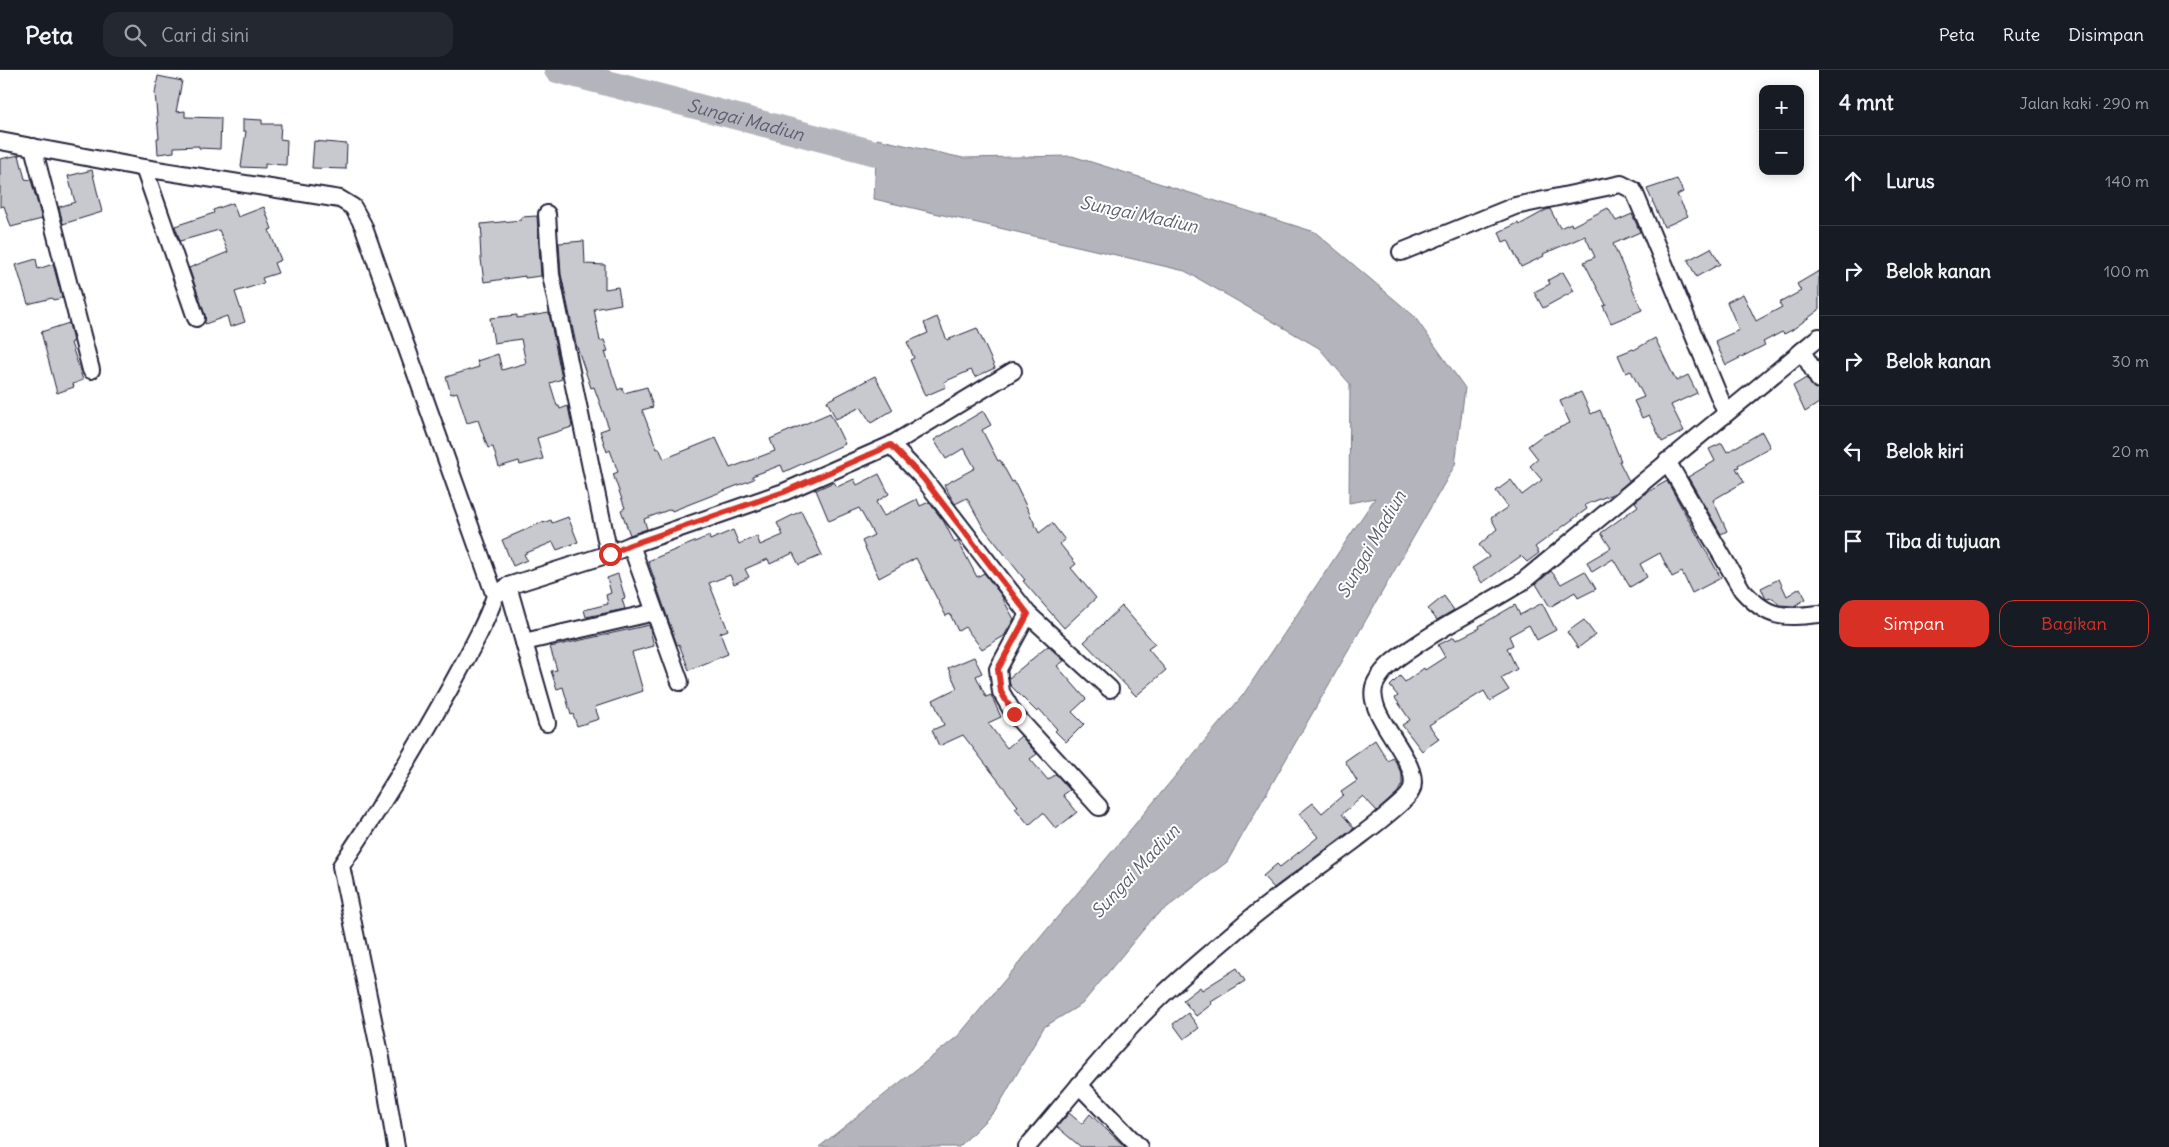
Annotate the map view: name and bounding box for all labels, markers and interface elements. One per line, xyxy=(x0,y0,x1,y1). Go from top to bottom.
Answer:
search box xyxy=(103,12,453,57)
text: Peta xyxy=(25,20,73,50)
icon: search xyxy=(121,21,149,49)
text: Cari di sini xyxy=(161,23,249,47)
text: Peta xyxy=(1939,23,1975,46)
text: Rute xyxy=(2003,23,2040,46)
text: Disimpan xyxy=(2068,23,2144,46)
map controls xyxy=(1759,85,1804,175)
button: + xyxy=(1759,85,1804,130)
text: 4 mnt xyxy=(1839,89,1894,116)
water label: Sungai Madiun xyxy=(685,93,807,146)
text: Jalan kaki · 290 m xyxy=(2020,93,2149,113)
button: − xyxy=(1759,130,1804,175)
icon: ahead xyxy=(1839,167,1867,195)
text: Lurus xyxy=(1886,169,1935,193)
text: 140 m xyxy=(2105,171,2149,191)
water label: Sungai Madiun xyxy=(1078,190,1201,238)
icon: right xyxy=(1839,257,1867,285)
text: Belok kanan xyxy=(1886,259,1991,283)
text: 100 m xyxy=(2104,261,2149,281)
icon: right xyxy=(1839,347,1867,375)
text: Belok kanan xyxy=(1886,349,1991,373)
text: 30 m xyxy=(2112,351,2149,371)
icon: left xyxy=(1839,437,1867,465)
text: Belok kiri xyxy=(1886,439,1964,463)
text: 20 m xyxy=(2112,441,2149,461)
water label: Sungai Madiun xyxy=(1331,486,1411,602)
icon: arrive xyxy=(1839,527,1867,555)
text: Tiba di tujuan xyxy=(1886,529,2001,553)
route start xyxy=(599,543,622,566)
button: Simpan xyxy=(1839,600,1989,647)
button: Bagikan xyxy=(1999,600,2149,647)
route end xyxy=(1003,703,1026,726)
water label: Sungai Madiun xyxy=(1086,819,1185,923)

